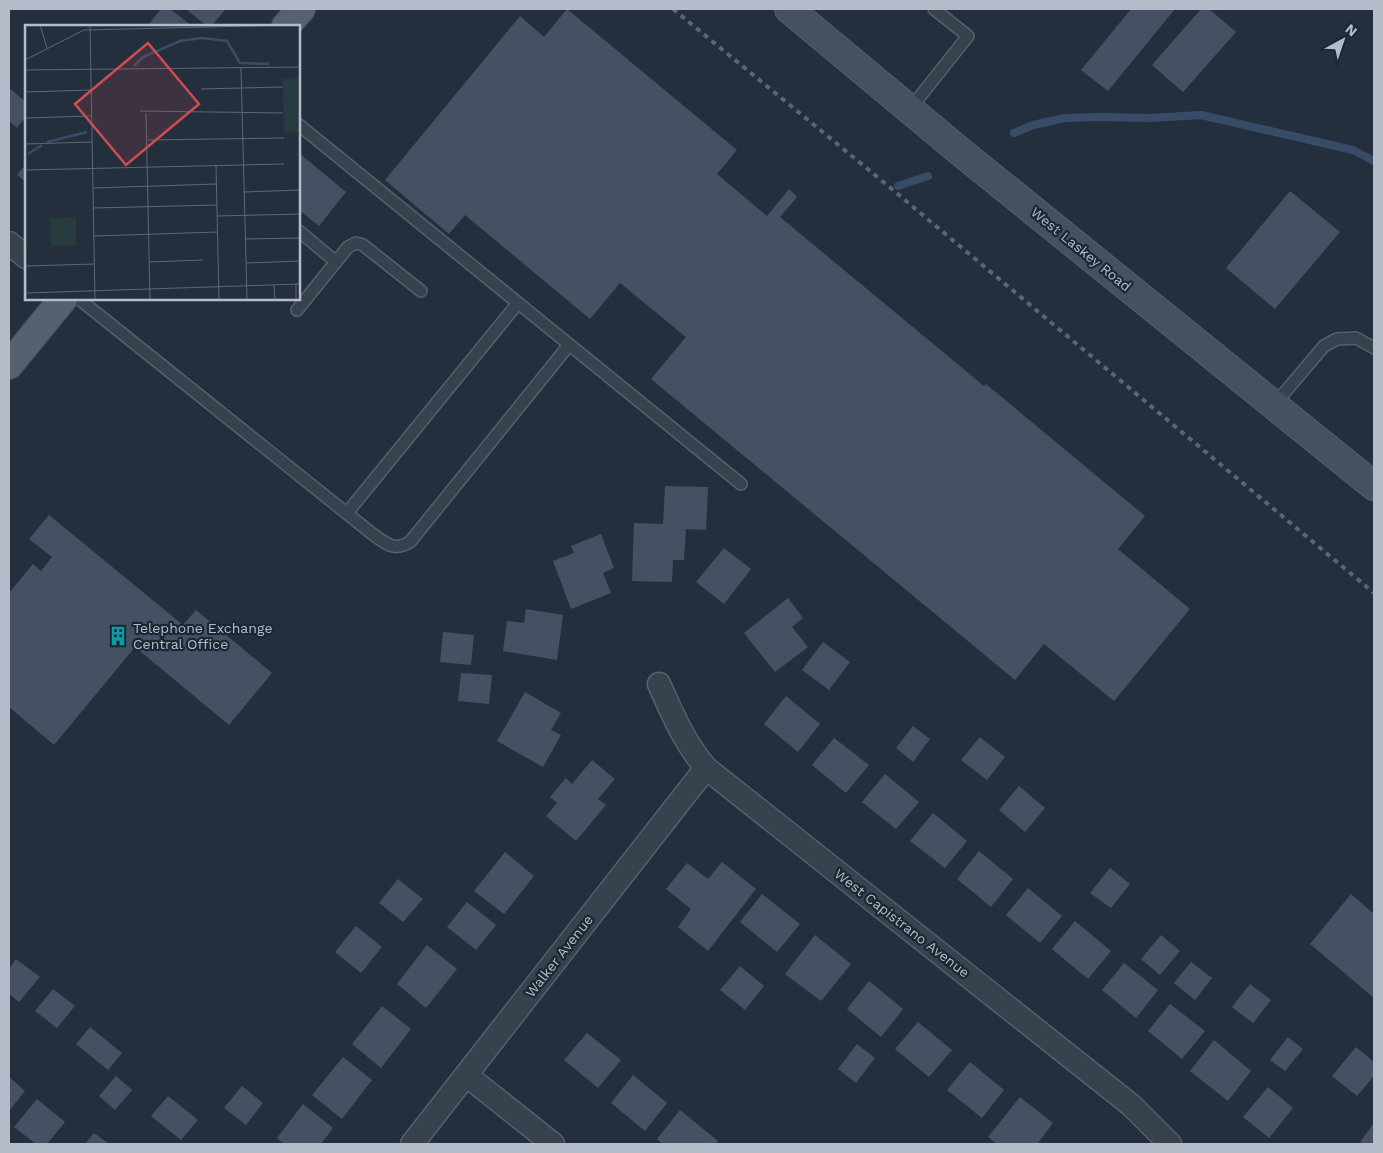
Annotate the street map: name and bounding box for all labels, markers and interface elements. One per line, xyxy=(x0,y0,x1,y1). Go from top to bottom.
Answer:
north arrow xyxy=(1318,15,1368,65)
text: N xyxy=(1342,21,1360,40)
inset map xyxy=(25,25,300,300)
street label: West Laskey Road xyxy=(1028,204,1134,294)
place label: Telephone Exchange Central Office xyxy=(133,620,272,652)
building icon: Telephone Exchange Central Office xyxy=(107,625,129,647)
street label: West Capistrano Avenue xyxy=(831,865,973,981)
street label: Walker Avenue xyxy=(522,912,596,1000)

